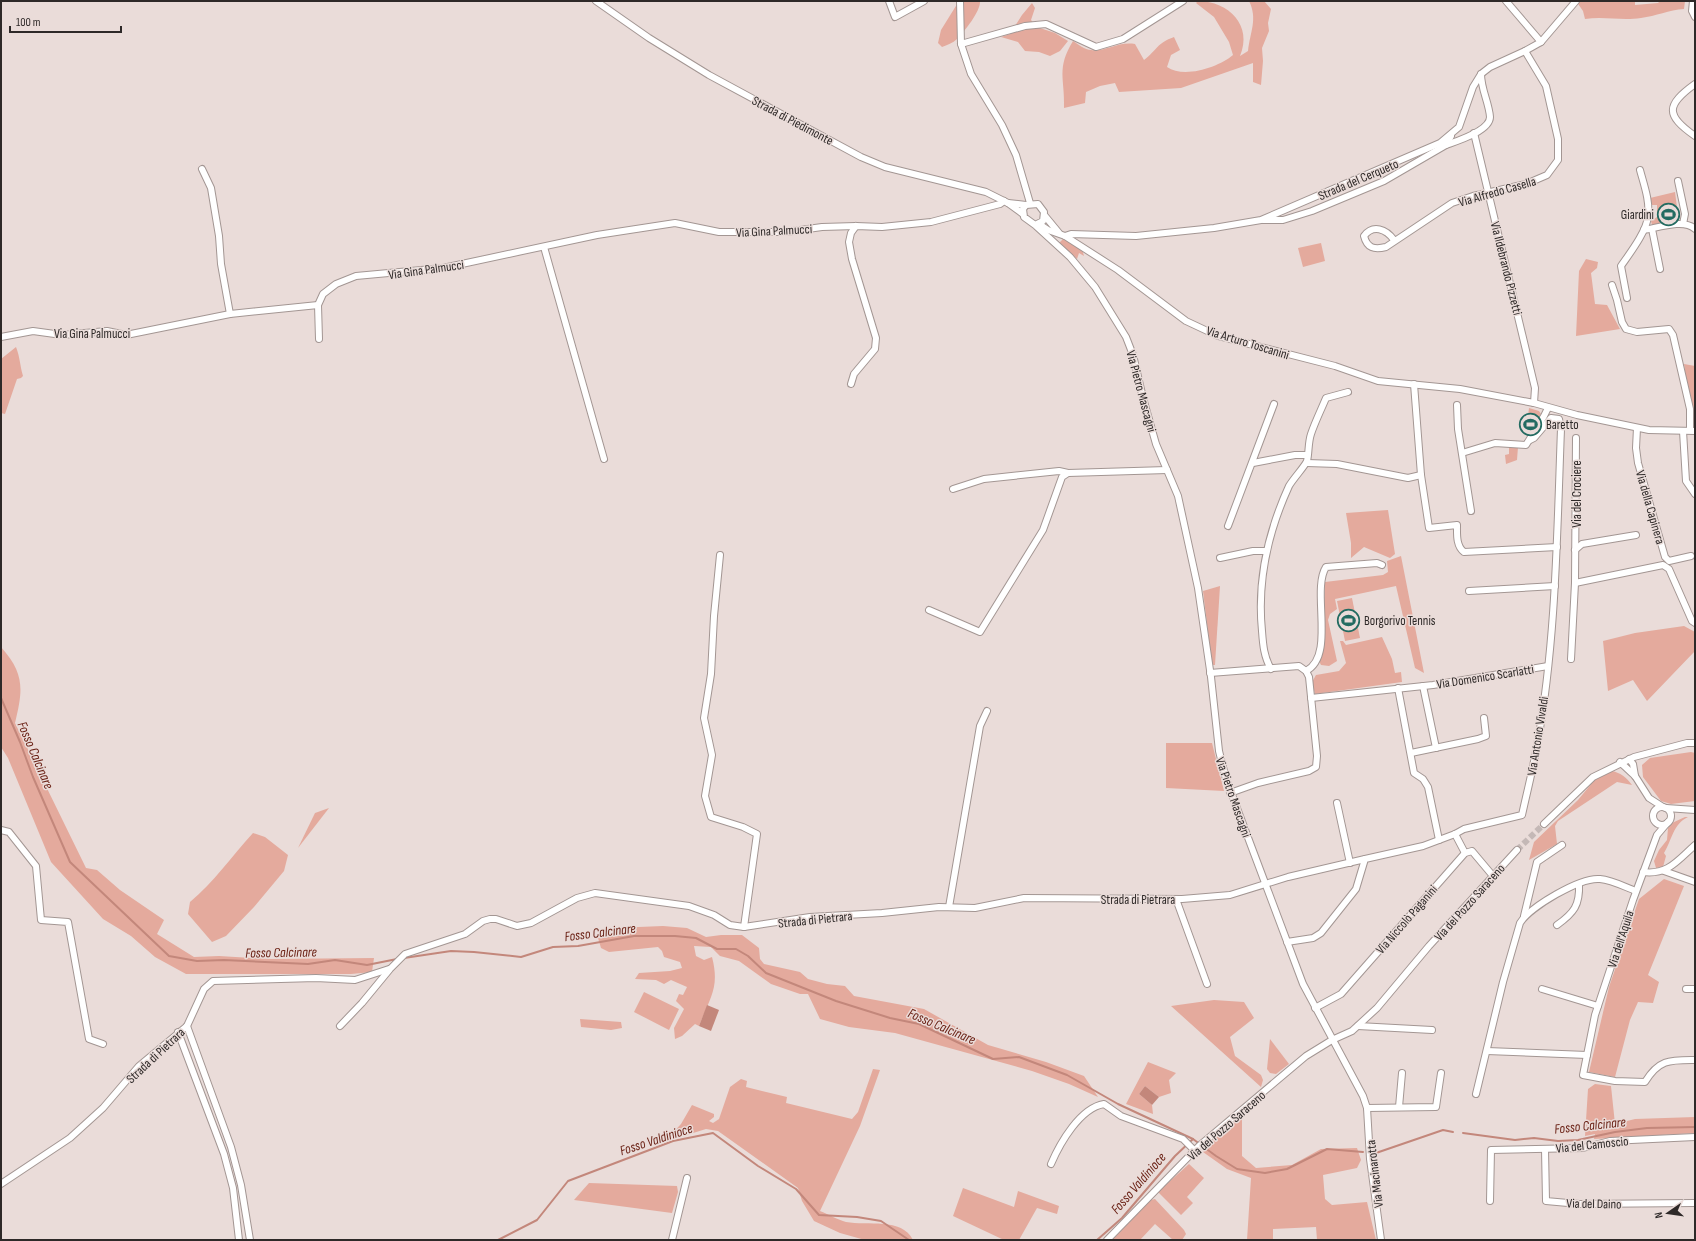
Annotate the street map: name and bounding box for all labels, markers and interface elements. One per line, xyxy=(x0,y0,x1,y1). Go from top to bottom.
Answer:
scale bar xyxy=(10,8,121,34)
text: 100 m xyxy=(16,15,41,30)
street label: Strada di Piedimonte xyxy=(749,93,836,149)
street label: Strada del Cerqueto xyxy=(1316,156,1401,204)
street label: Via Alfredo Casella xyxy=(1457,173,1538,211)
sports icon: Giardini xyxy=(1656,201,1682,227)
place label: Giardini xyxy=(1621,207,1654,223)
street label: Via Ildebrando Pizzetti xyxy=(1487,220,1525,317)
street label: Via Gina Palmucci xyxy=(736,221,813,241)
street label: Via Gina Palmucci xyxy=(387,257,465,283)
street label: Via Arturo Toscanini xyxy=(1204,323,1291,363)
street label: Via Gina Palmucci xyxy=(54,326,130,342)
street label: Via Pietro Mascagni xyxy=(1122,349,1160,434)
sports icon: Baretto xyxy=(1517,411,1543,437)
place label: Baretto xyxy=(1546,417,1579,433)
street label: Via del Crociere xyxy=(1569,460,1585,528)
street label: Via della Capinera xyxy=(1632,468,1668,546)
sports icon: Borgorivo Tennis xyxy=(1336,607,1362,633)
place label: Borgorivo Tennis xyxy=(1364,613,1436,629)
street label: Via Domenico Scarlatti xyxy=(1435,661,1535,693)
street label: Via Antonio Vivaldi xyxy=(1524,695,1552,777)
water label: Fosso Calcinare xyxy=(14,719,58,792)
street label: Via Pietro Mascagni xyxy=(1212,755,1254,840)
street label: Via del Pozzo Saraceno xyxy=(1431,861,1509,945)
street label: Via Niccolò Paganini xyxy=(1372,882,1441,957)
street label: Strada di Pietrara xyxy=(1101,892,1175,908)
street label: Strada di Pietrara xyxy=(777,908,853,932)
street label: Via dell'Aquila xyxy=(1604,909,1638,970)
water label: Fosso Calcinare xyxy=(563,920,637,945)
water label: Fosso Calcinare xyxy=(245,943,318,962)
water label: Fosso Calcinare xyxy=(905,1005,979,1049)
street label: Strada di Pietrara xyxy=(123,1024,188,1087)
street label: Via del Pozzo Saraceno xyxy=(1184,1087,1269,1164)
water label: Fosso Calcinare xyxy=(1553,1113,1627,1138)
water label: Fosso Valdinioce xyxy=(618,1120,695,1159)
street label: Via del Camoscio xyxy=(1555,1133,1629,1157)
street label: Via Macinarotta xyxy=(1363,1139,1387,1209)
water label: Fosso Valdinioce xyxy=(1107,1149,1170,1217)
north arrow xyxy=(1648,1193,1688,1233)
street label: Via del Daino xyxy=(1566,1196,1622,1212)
text: N xyxy=(1652,1211,1666,1219)

